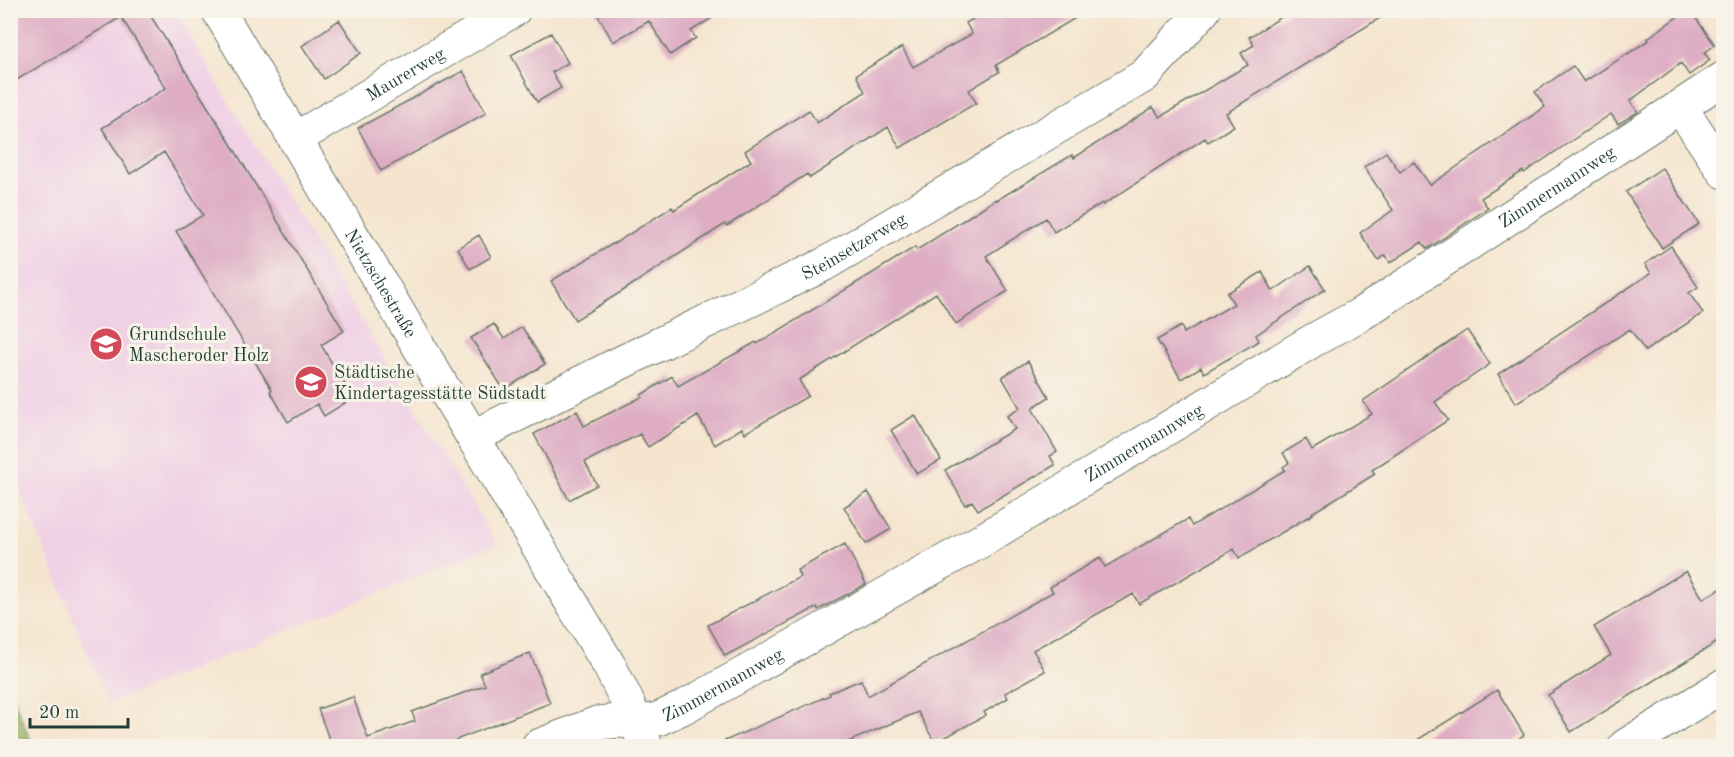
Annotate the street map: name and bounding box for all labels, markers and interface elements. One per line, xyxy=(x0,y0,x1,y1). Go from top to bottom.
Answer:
street label: Maurerweg xyxy=(363,45,448,105)
street label: Zimmermannweg xyxy=(1496,143,1619,232)
street label: Steinsetzerweg xyxy=(799,210,910,284)
street label: Nietzschestraße xyxy=(341,226,419,341)
school or university icon: Grundschule Mascheroder Holz xyxy=(88,326,124,362)
place label: Grundschule Mascheroder Holz xyxy=(129,326,269,365)
school or university icon: Städtische Kindertagesstätte Südstadt xyxy=(293,364,329,400)
place label: Städtische Kindertagesstätte Südstadt xyxy=(334,364,546,403)
street label: Zimmermannweg xyxy=(1082,401,1207,486)
street label: Zimmermannweg xyxy=(660,645,787,726)
scale bar xyxy=(30,691,128,729)
text: 20 m xyxy=(39,704,79,722)

